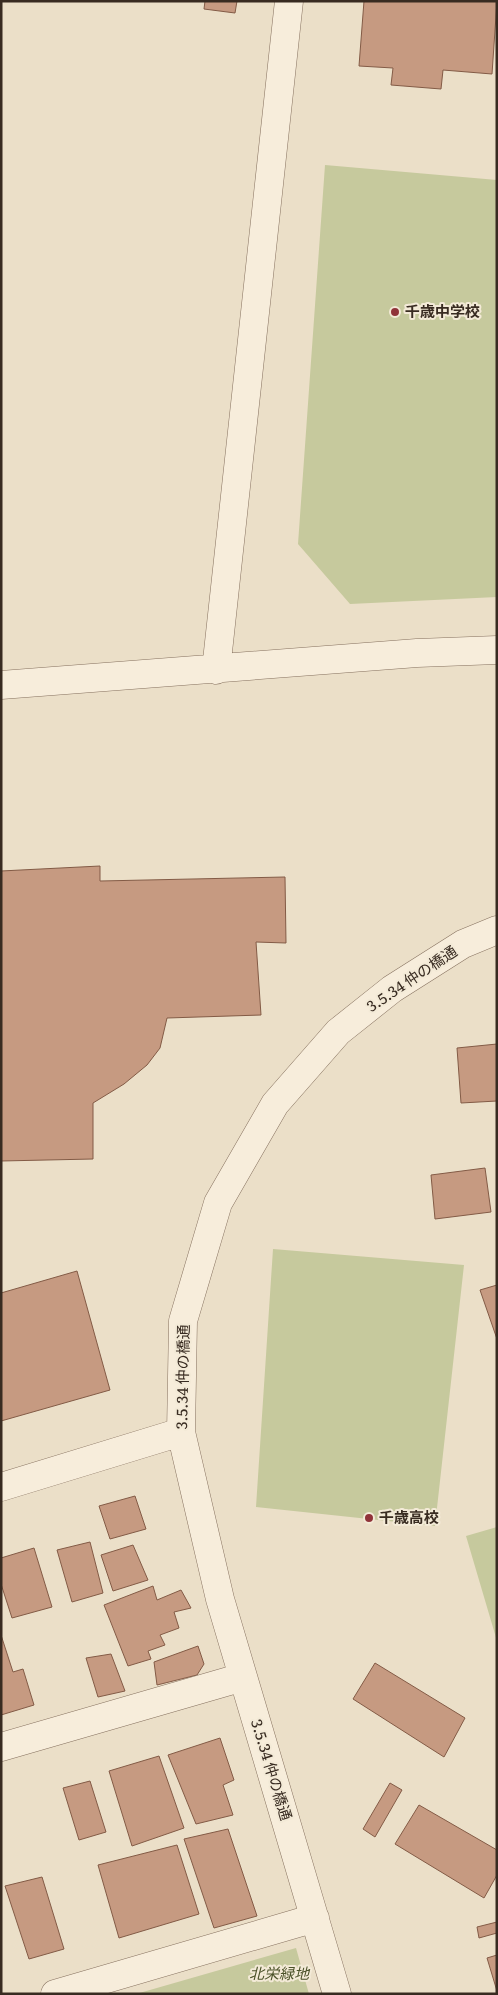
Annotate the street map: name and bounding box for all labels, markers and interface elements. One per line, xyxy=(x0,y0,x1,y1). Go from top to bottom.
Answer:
place label: 千歳中学校 xyxy=(405,299,480,322)
marker: 千歳中学校 xyxy=(389,306,401,318)
street label: 3.5.34 仲の橋通 xyxy=(361,939,461,1017)
street label: 3.5.34 仲の橋通 xyxy=(169,1324,194,1430)
place label: 千歳高校 xyxy=(379,1505,439,1528)
marker: 千歳高校 xyxy=(363,1512,375,1524)
street label: 3.5.34 仲の橋通 xyxy=(246,1716,299,1823)
park label: 北栄緑地 xyxy=(249,1961,311,1984)

